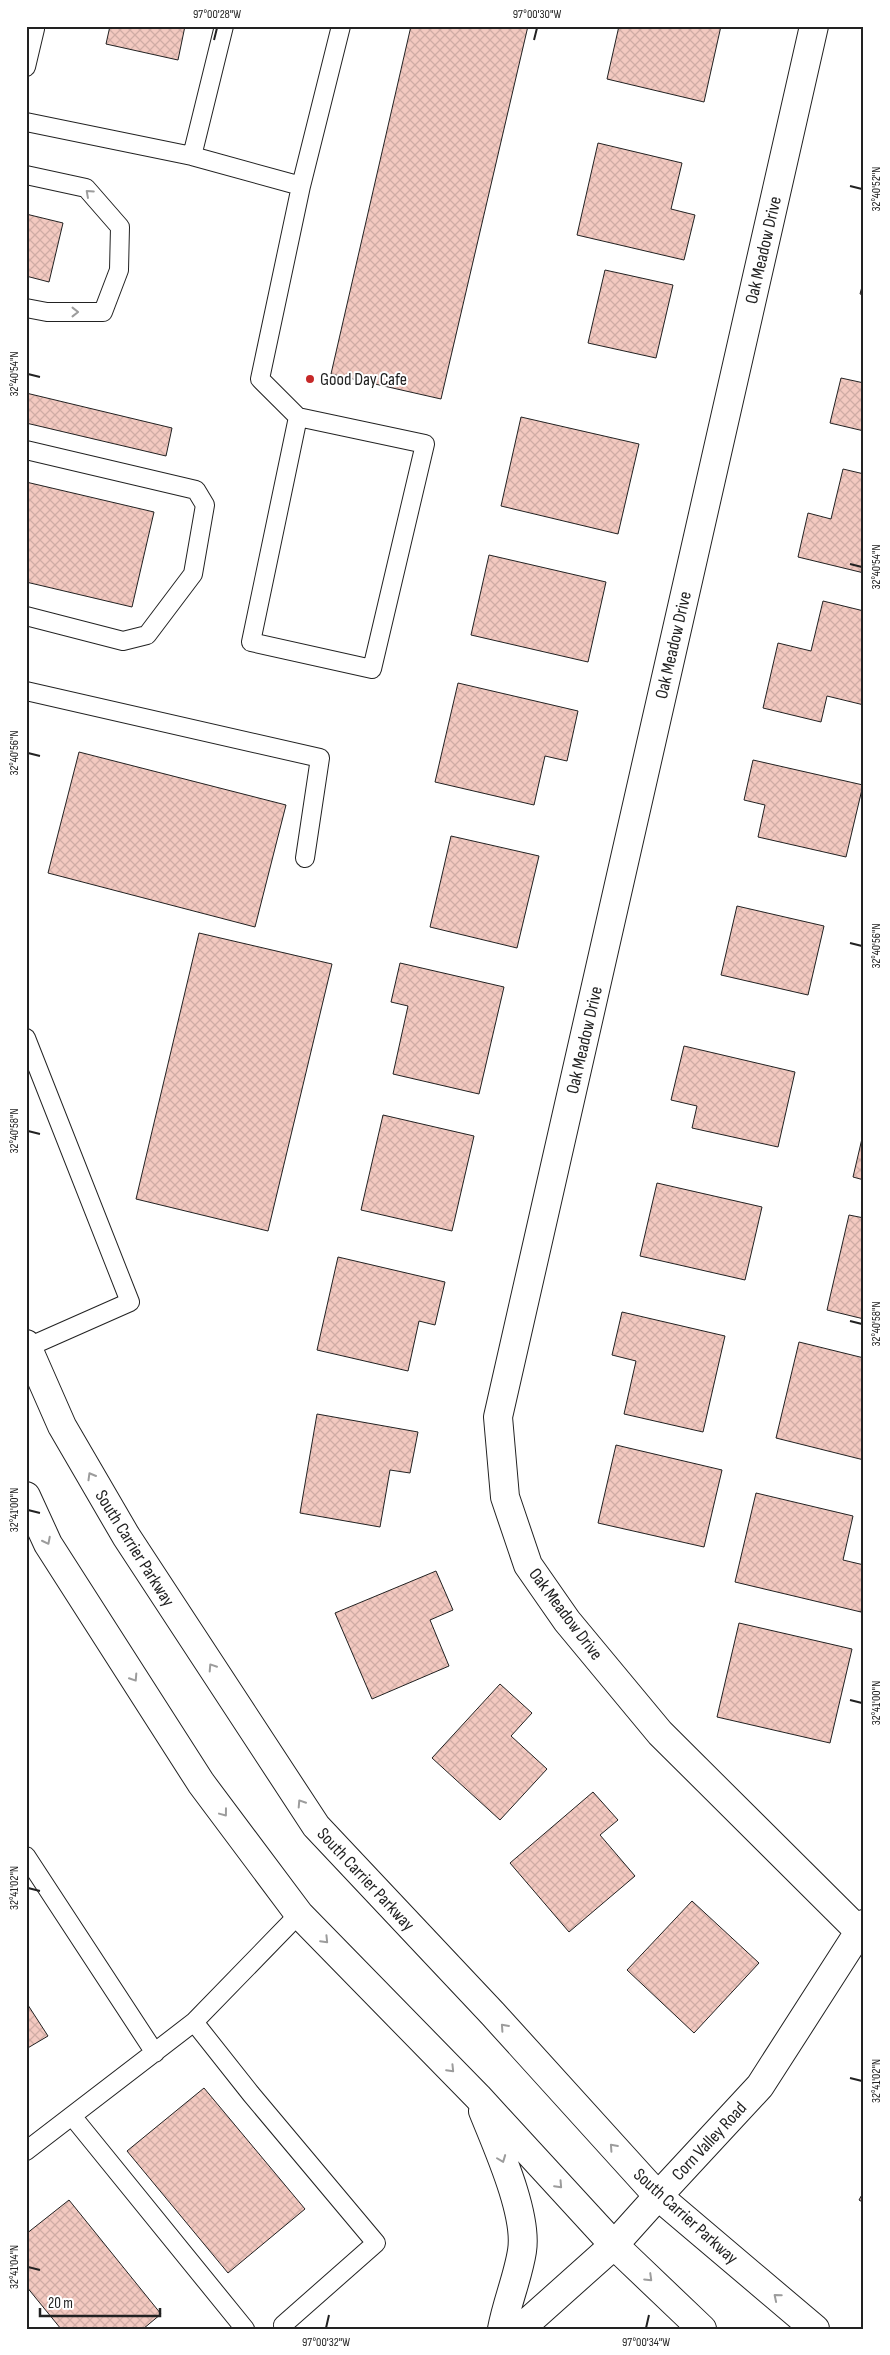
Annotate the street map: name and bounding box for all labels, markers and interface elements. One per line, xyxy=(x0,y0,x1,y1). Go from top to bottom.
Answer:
text: 97°00'28"W xyxy=(193,7,241,22)
text: 97°00'30"W xyxy=(513,7,561,22)
text: 32°40'52"N xyxy=(869,167,884,211)
one-way arrow xyxy=(85,190,94,199)
street label: Oak Meadow Drive xyxy=(741,194,786,306)
one-way arrow xyxy=(71,307,79,317)
text: 32°40'54"N xyxy=(7,351,22,397)
place label: Good Day Cafe xyxy=(320,369,407,390)
marker: Good Day Cafe xyxy=(304,373,316,385)
text: 32°40'54"N xyxy=(869,544,884,590)
street label: Oak Meadow Drive xyxy=(651,589,696,701)
text: 32°40'56"N xyxy=(7,730,22,776)
text: 32°40'56"N xyxy=(869,923,884,969)
street label: Oak Meadow Drive xyxy=(562,984,607,1096)
text: 32°40'58"N xyxy=(7,1108,22,1154)
text: 32°40'58"N xyxy=(869,1301,884,1347)
one-way arrow xyxy=(87,1472,97,1481)
street label: South Carrier Parkway xyxy=(90,1486,179,1610)
text: 32°41'00"N xyxy=(7,1488,22,1532)
one-way arrow xyxy=(41,1535,51,1544)
street label: Oak Meadow Drive xyxy=(524,1564,607,1664)
one-way arrow xyxy=(209,1664,218,1673)
one-way arrow xyxy=(128,1672,137,1681)
text: 32°41'00"N xyxy=(869,1681,884,1725)
one-way arrow xyxy=(298,1800,307,1809)
one-way arrow xyxy=(218,1807,227,1817)
street label: South Carrier Parkway xyxy=(313,1824,419,1935)
text: 32°41'02"N xyxy=(7,1866,22,1910)
one-way arrow xyxy=(319,1934,328,1943)
one-way arrow xyxy=(501,2023,510,2032)
text: 32°41'02"N xyxy=(869,2059,884,2103)
one-way arrow xyxy=(445,2063,454,2072)
street label: Corn Valley Road xyxy=(668,2098,751,2185)
one-way arrow xyxy=(610,2144,619,2153)
one-way arrow xyxy=(496,2155,506,2163)
street label: South Carrier Parkway xyxy=(629,2164,742,2269)
one-way arrow xyxy=(553,2179,562,2188)
text: 32°41'04"N xyxy=(7,2245,22,2289)
one-way arrow xyxy=(643,2272,652,2281)
scale bar xyxy=(40,2285,160,2317)
text: 20 m xyxy=(48,2294,73,2313)
one-way arrow xyxy=(774,2294,783,2303)
text: 97°00'32"W xyxy=(302,2335,350,2350)
text: 97°00'34"W xyxy=(622,2335,670,2350)

